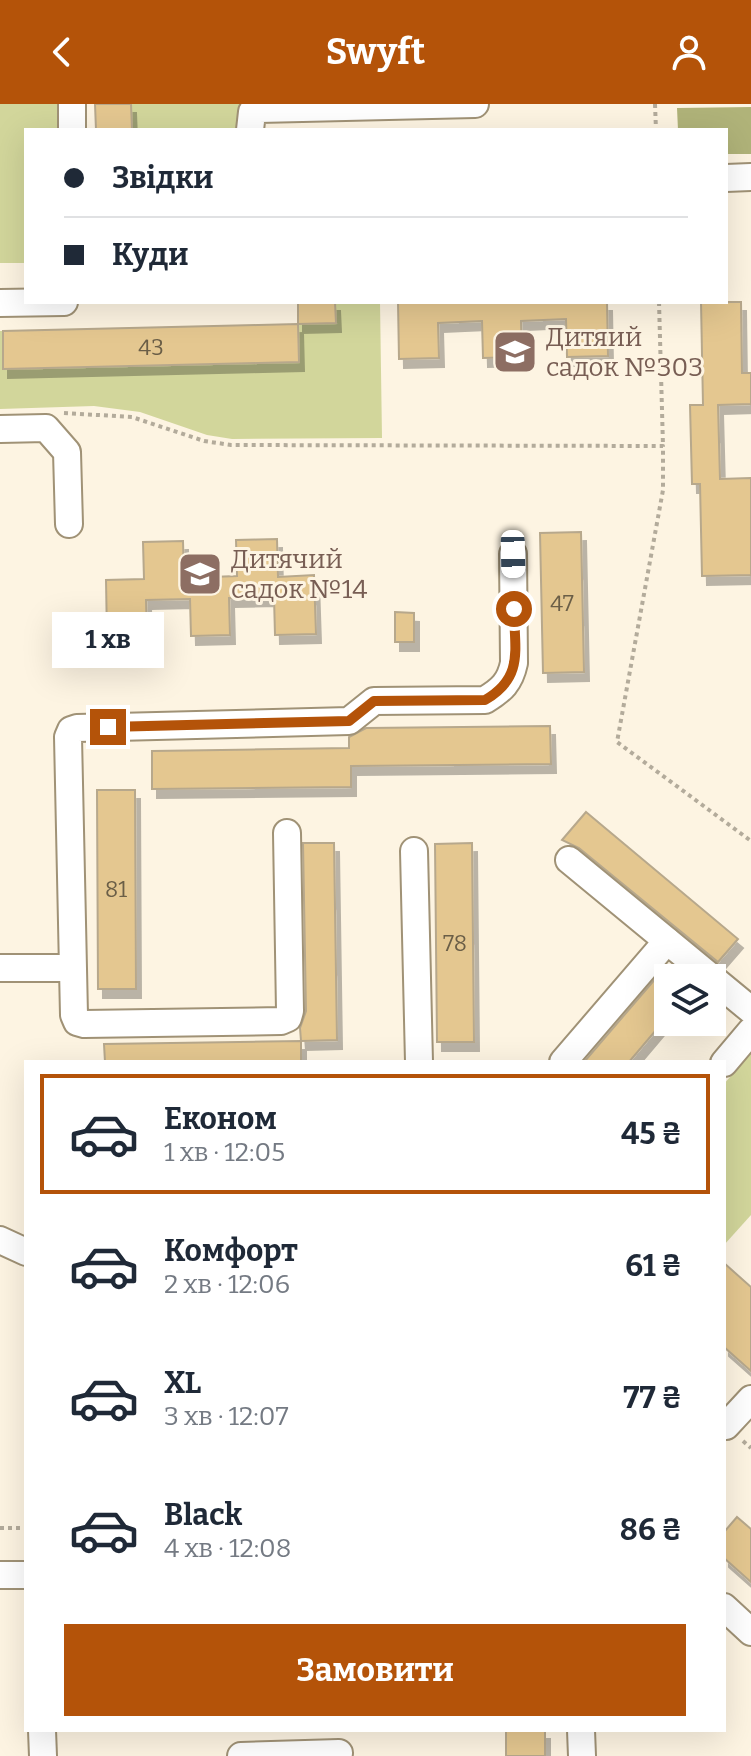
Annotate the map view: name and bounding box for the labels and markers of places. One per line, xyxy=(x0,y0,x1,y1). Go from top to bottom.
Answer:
place label: Дитяий садок №303 xyxy=(546,322,703,383)
school or university icon: Дитяий садок №303 xyxy=(491,328,539,376)
place label: Дитячий садок №14 xyxy=(231,544,368,605)
school or university icon: Дитячий садок №14 xyxy=(176,550,224,598)

